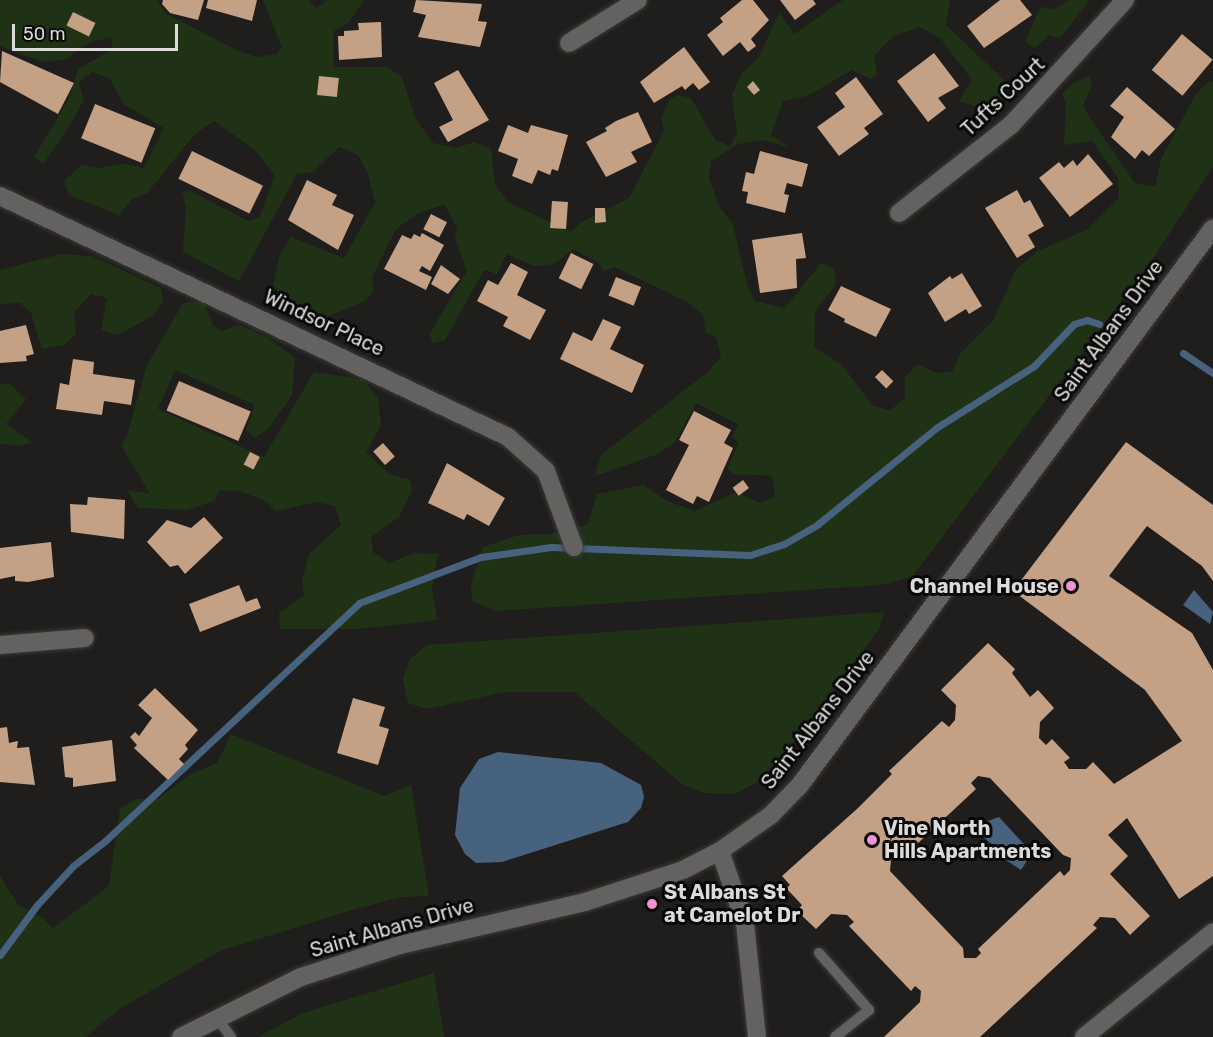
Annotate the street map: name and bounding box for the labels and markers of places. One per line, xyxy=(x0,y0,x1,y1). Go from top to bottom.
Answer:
place label: Channel House xyxy=(910,574,1059,598)
marker: Channel House xyxy=(1064,579,1078,593)
place label: Vine North Hills Apartments xyxy=(884,816,1052,863)
marker: Vine North Hills Apartments xyxy=(865,833,879,847)
place label: St Albans St at Camelot Dr xyxy=(664,880,800,927)
marker: St Albans St at Camelot Dr xyxy=(645,897,659,911)

